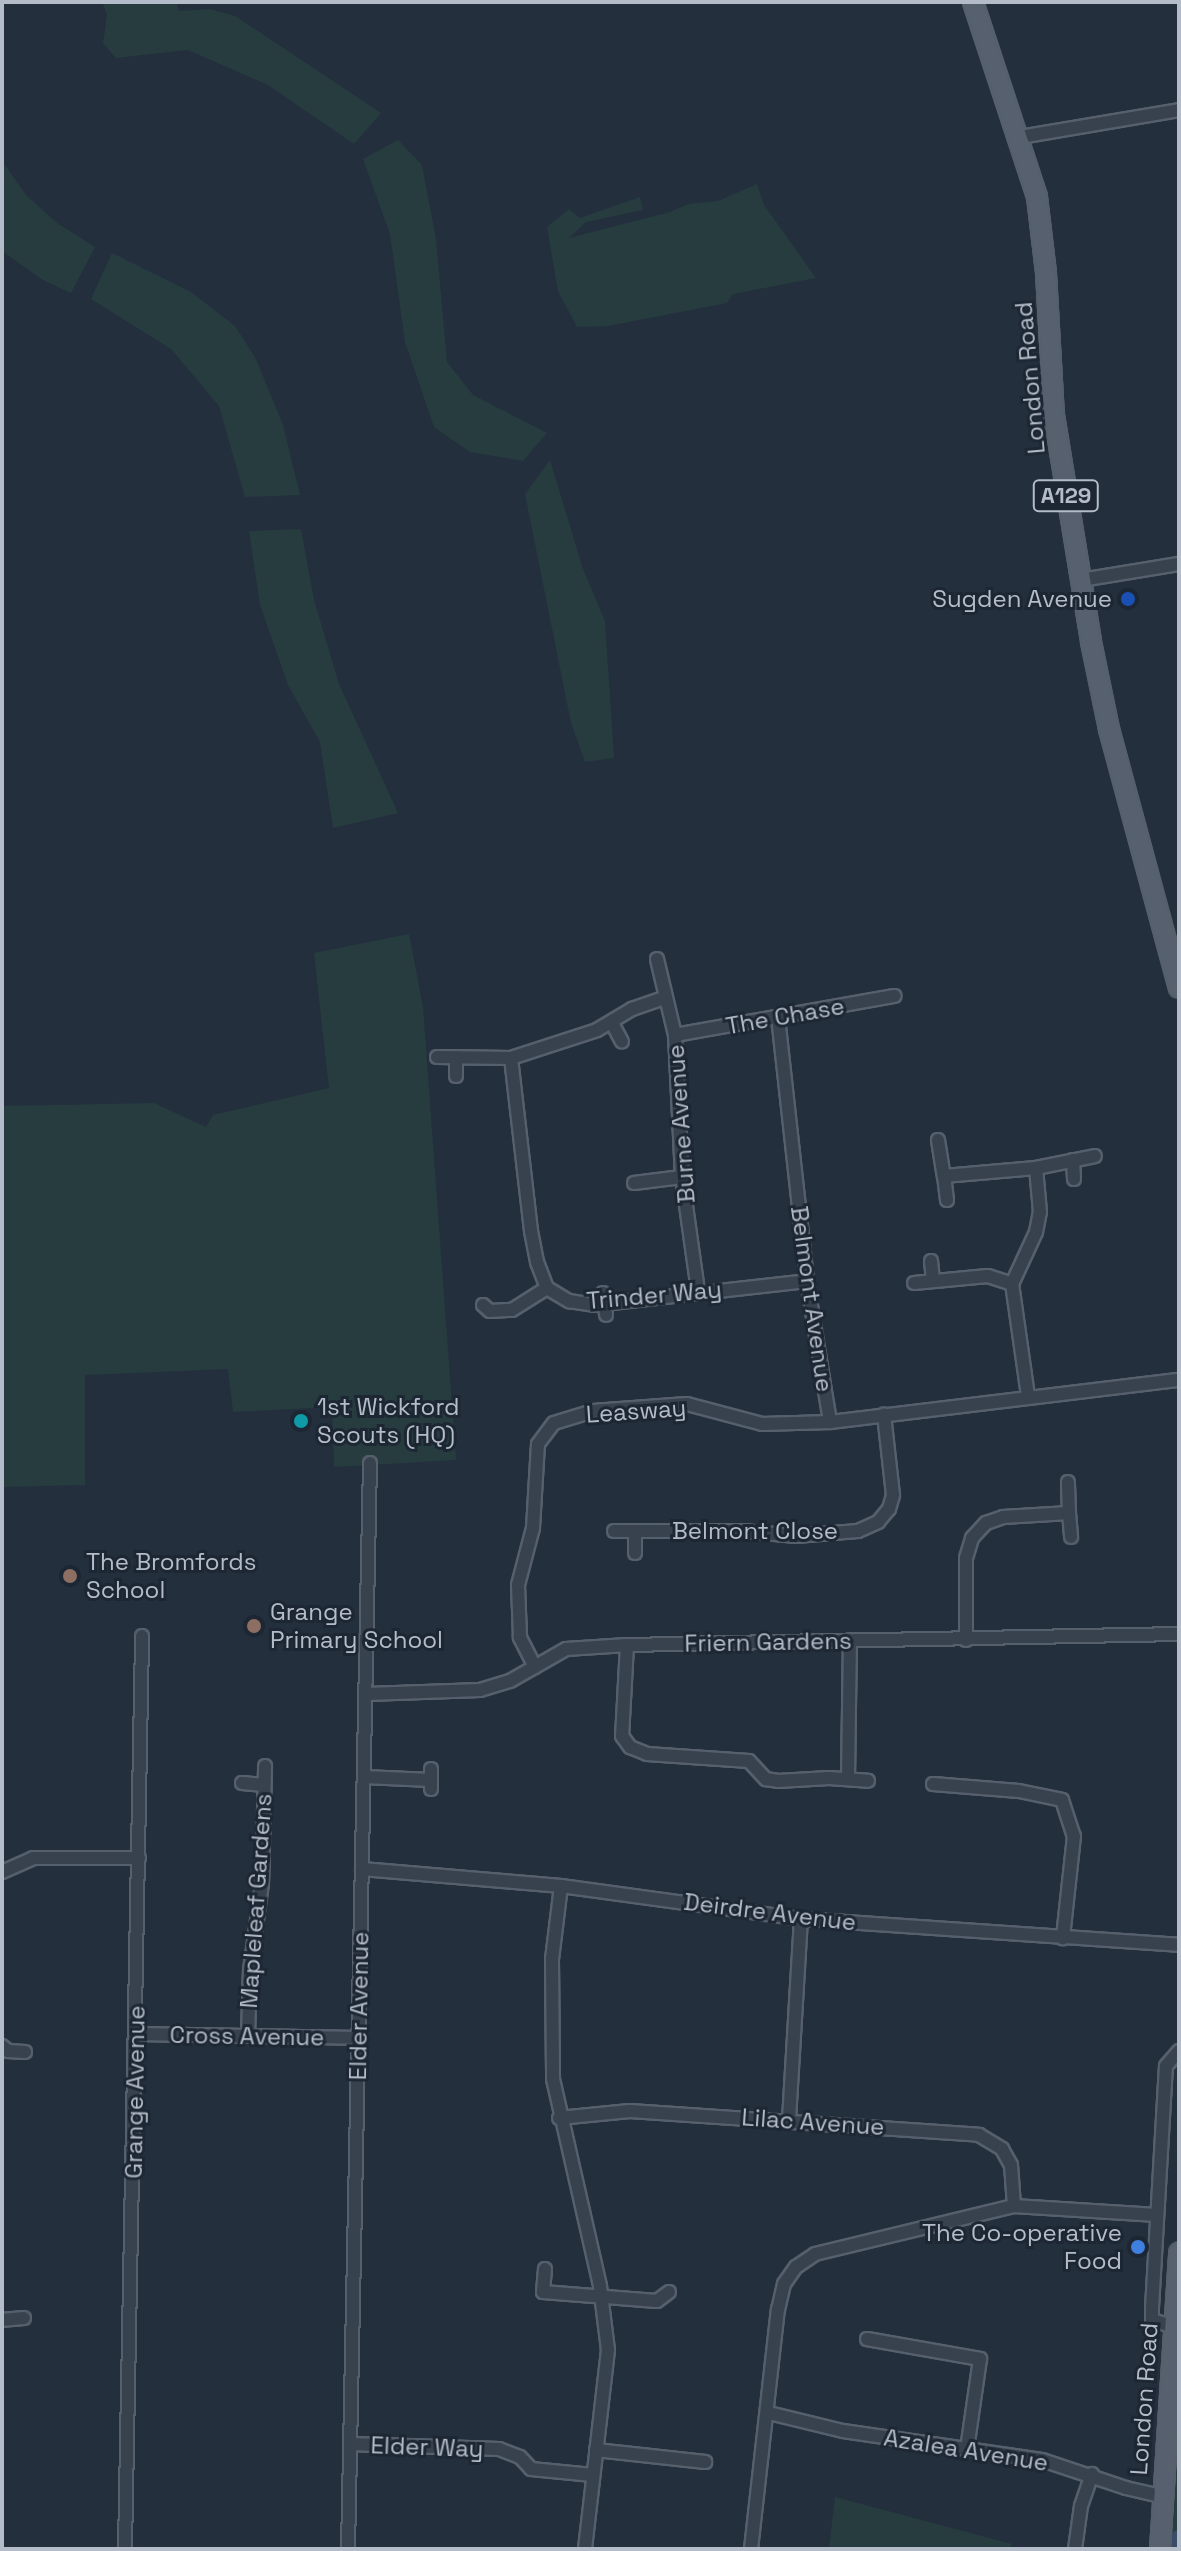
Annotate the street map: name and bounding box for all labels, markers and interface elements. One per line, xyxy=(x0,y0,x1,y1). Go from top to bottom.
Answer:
street label: London Road xyxy=(1009,301,1051,455)
road number: A129 xyxy=(1032,478,1100,514)
place label: Sugden Avenue xyxy=(932,585,1112,613)
marker: Sugden Avenue xyxy=(1119,590,1137,608)
street label: The Chase xyxy=(723,991,847,1041)
street label: Burne Avenue xyxy=(661,1043,701,1205)
street label: Belmont Avenue xyxy=(785,1204,839,1394)
street label: Trinder Way xyxy=(585,1275,723,1315)
place label: 1st Wickford Scouts (HQ) xyxy=(317,1393,460,1449)
street label: Leasway xyxy=(585,1393,687,1429)
marker: 1st Wickford Scouts (HQ) xyxy=(292,1412,310,1430)
street label: Belmont Close xyxy=(672,1517,838,1545)
place label: The Bromfords School xyxy=(86,1548,256,1604)
marker: The Bromfords School xyxy=(61,1567,79,1585)
place label: Grange Primary School xyxy=(270,1598,443,1654)
marker: Grange Primary School xyxy=(245,1617,263,1635)
street label: Friern Gardens xyxy=(684,1626,852,1658)
street label: Mapleleaf Gardens xyxy=(234,1793,278,2009)
street label: Deirdre Avenue xyxy=(682,1887,858,1937)
street label: Elder Avenue xyxy=(343,1931,375,2081)
street label: Grange Avenue xyxy=(119,2005,151,2179)
street label: Cross Avenue xyxy=(169,2020,325,2052)
street label: Lilac Avenue xyxy=(740,2103,886,2141)
place label: The Co-operative Food xyxy=(922,2219,1122,2275)
marker: The Co-operative Food xyxy=(1129,2238,1147,2256)
street label: London Road xyxy=(1124,2322,1164,2476)
street label: Azalea Avenue xyxy=(882,2423,1050,2477)
street label: Elder Way xyxy=(370,2431,484,2463)

